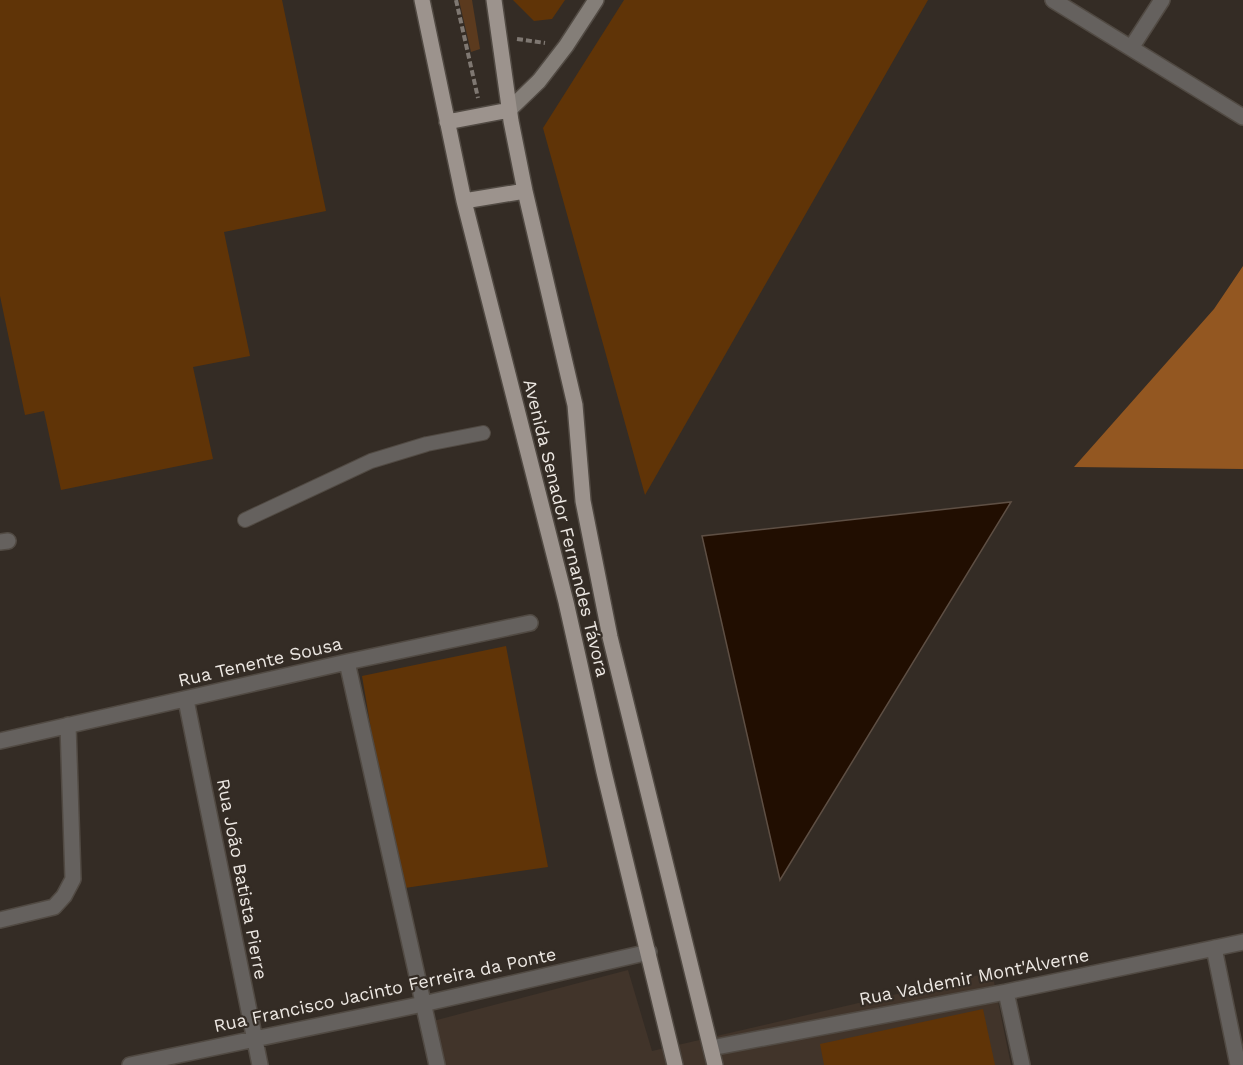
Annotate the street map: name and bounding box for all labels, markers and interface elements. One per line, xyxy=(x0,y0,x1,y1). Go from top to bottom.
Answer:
street label: Avenida Senador Fernandes Távora xyxy=(519,377,614,679)
street label: Rua Tenente Sousa xyxy=(176,632,344,691)
street label: Rua João Batista Pierre xyxy=(213,777,272,981)
street label: Rua Francisco Jacinto Ferreira da Ponte xyxy=(212,943,558,1036)
street label: Rua Valdemir Mont'Alverne xyxy=(857,944,1091,1009)

